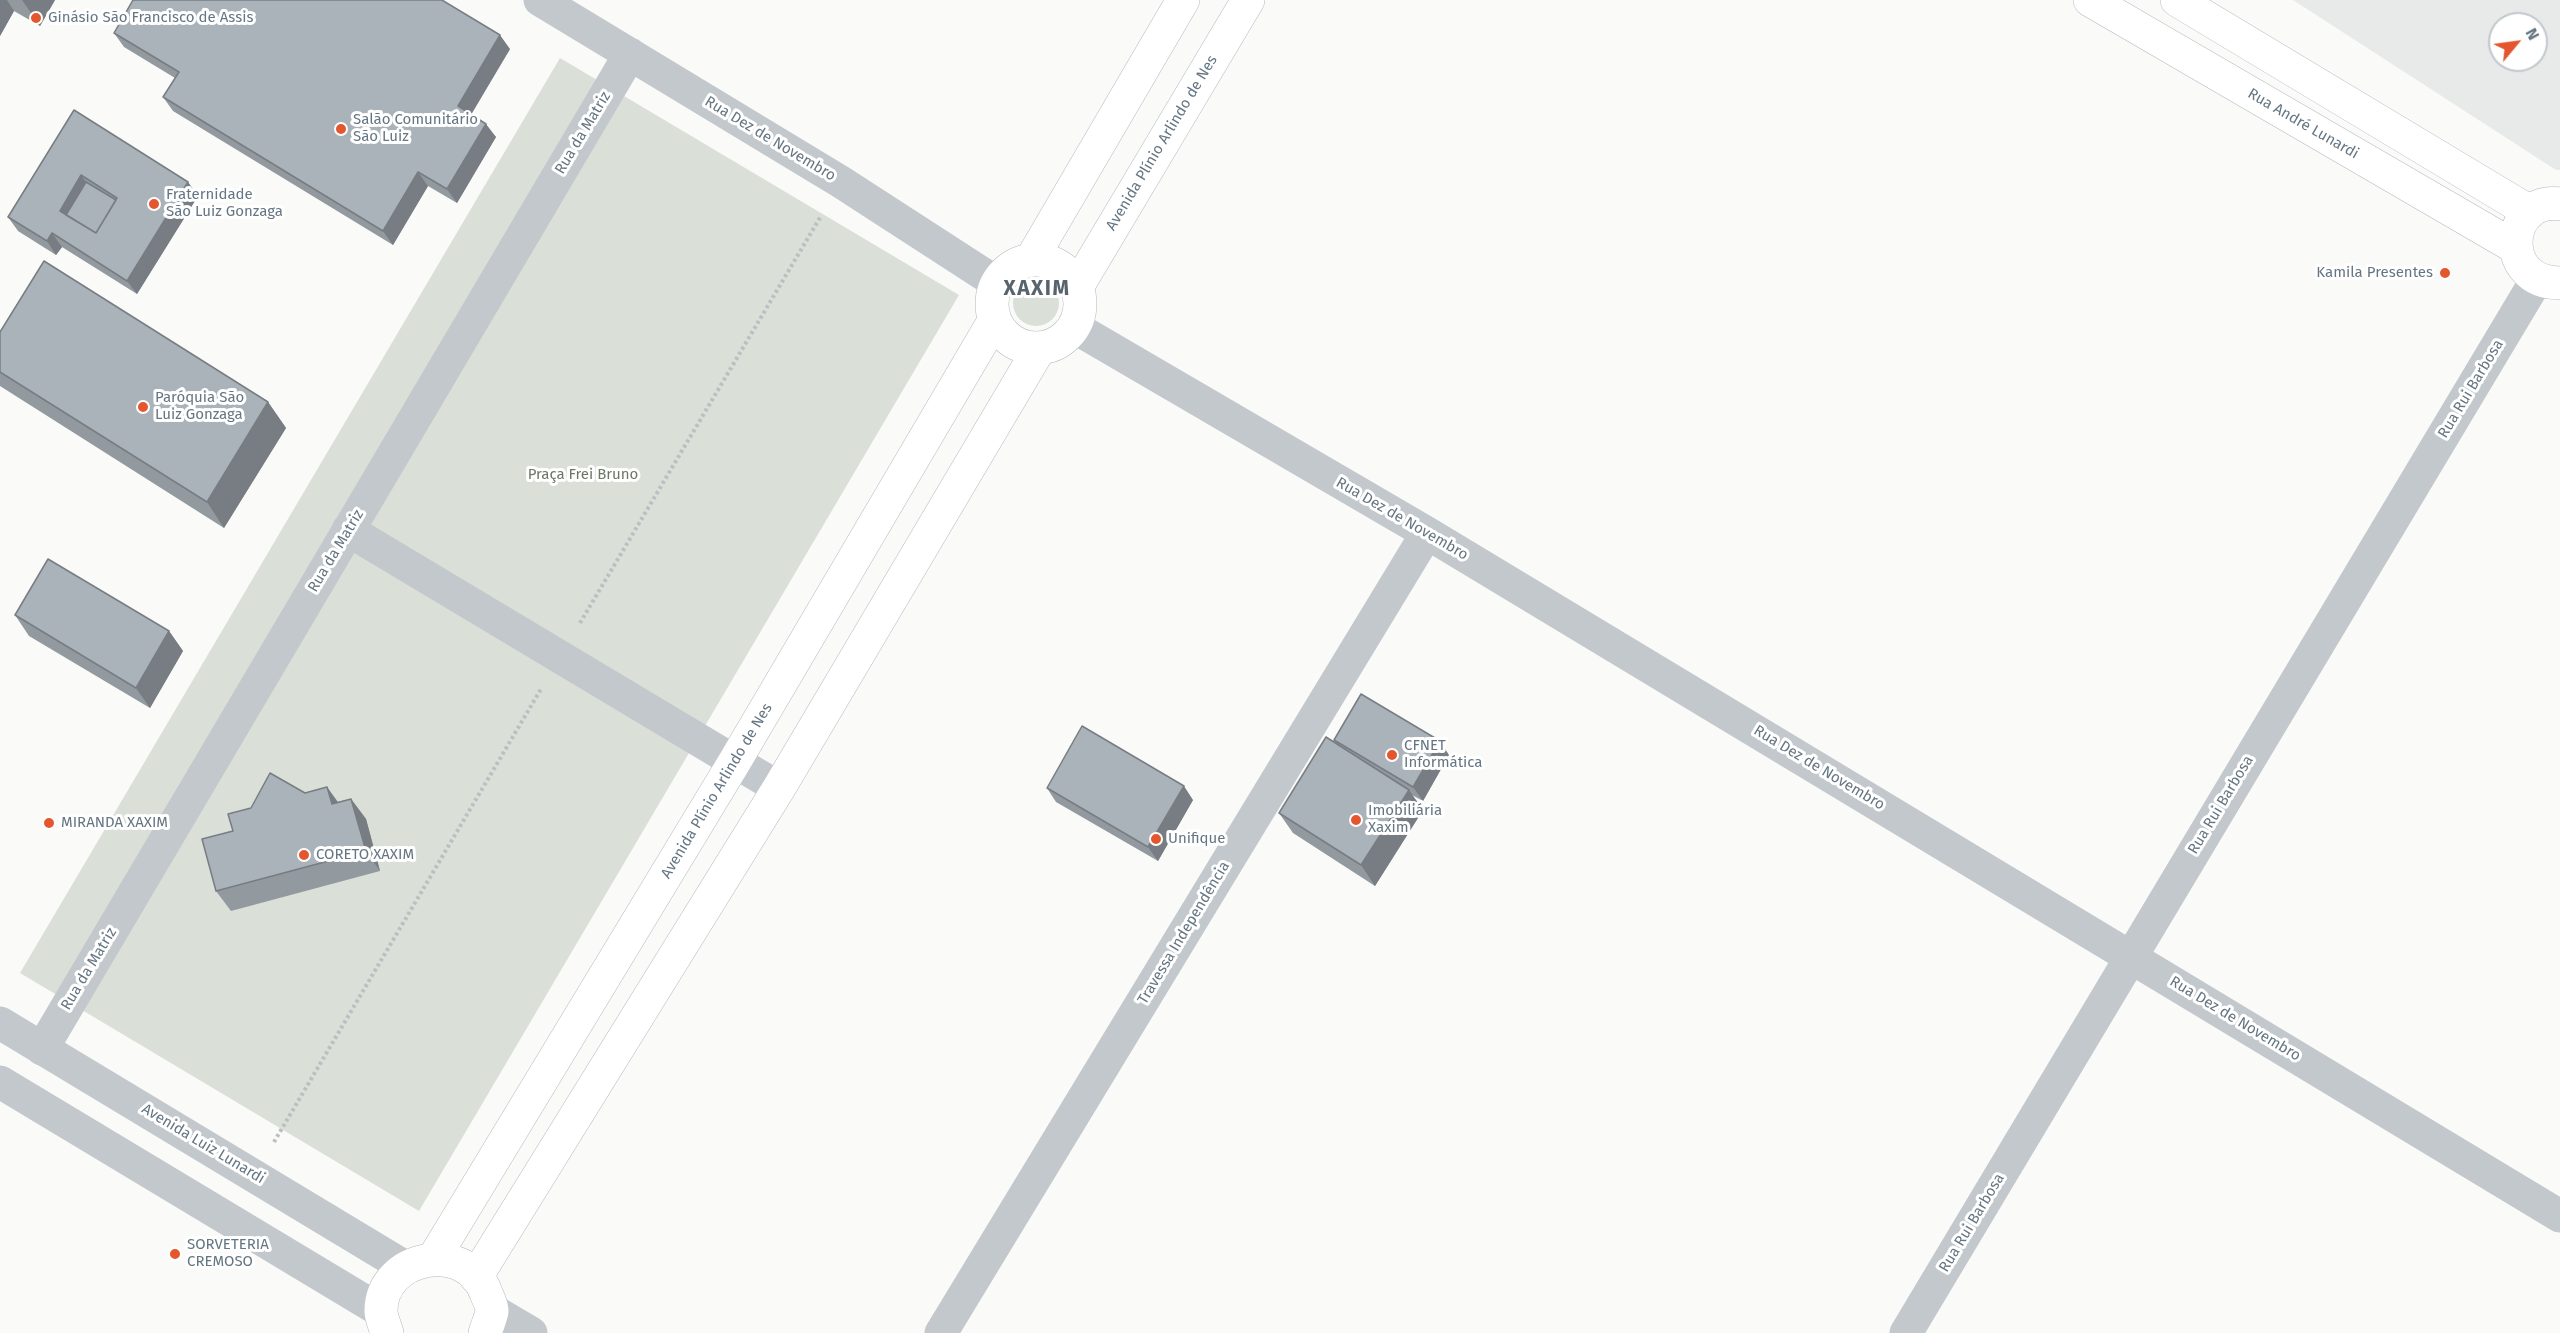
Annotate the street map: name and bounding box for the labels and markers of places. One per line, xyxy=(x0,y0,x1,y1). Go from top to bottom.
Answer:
place label: Ginásio São Francisco de Assis xyxy=(48,9,253,27)
marker: Ginásio São Francisco de Assis xyxy=(29,11,43,25)
place label: Salão Comunitário São Luiz xyxy=(353,111,478,146)
marker: Salão Comunitário São Luiz xyxy=(334,122,348,136)
place label: Fraternidade São Luiz Gonzaga xyxy=(166,186,283,221)
marker: Fraternidade São Luiz Gonzaga xyxy=(147,197,161,211)
place label: Kamila Presentes xyxy=(2316,264,2433,282)
marker: Kamila Presentes xyxy=(2438,266,2452,280)
place label: Paróquia São Luiz Gonzaga xyxy=(155,389,244,424)
marker: Paróquia São Luiz Gonzaga xyxy=(136,400,150,414)
place label: CFNET Informática xyxy=(1404,737,1482,772)
marker: CFNET Informática xyxy=(1385,748,1399,762)
place label: Imobiliária Xaxim xyxy=(1368,802,1442,837)
marker: Imobiliária Xaxim xyxy=(1349,813,1363,827)
place label: MIRANDA XAXIM xyxy=(61,814,168,832)
marker: MIRANDA XAXIM xyxy=(42,816,56,830)
place label: Unifique xyxy=(1168,830,1225,848)
marker: Unifique xyxy=(1149,832,1163,846)
place label: CORETO XAXIM xyxy=(316,846,414,864)
marker: CORETO XAXIM xyxy=(297,848,311,862)
place label: SORVETERIA CREMOSO xyxy=(187,1236,269,1271)
marker: SORVETERIA CREMOSO xyxy=(168,1247,182,1261)

